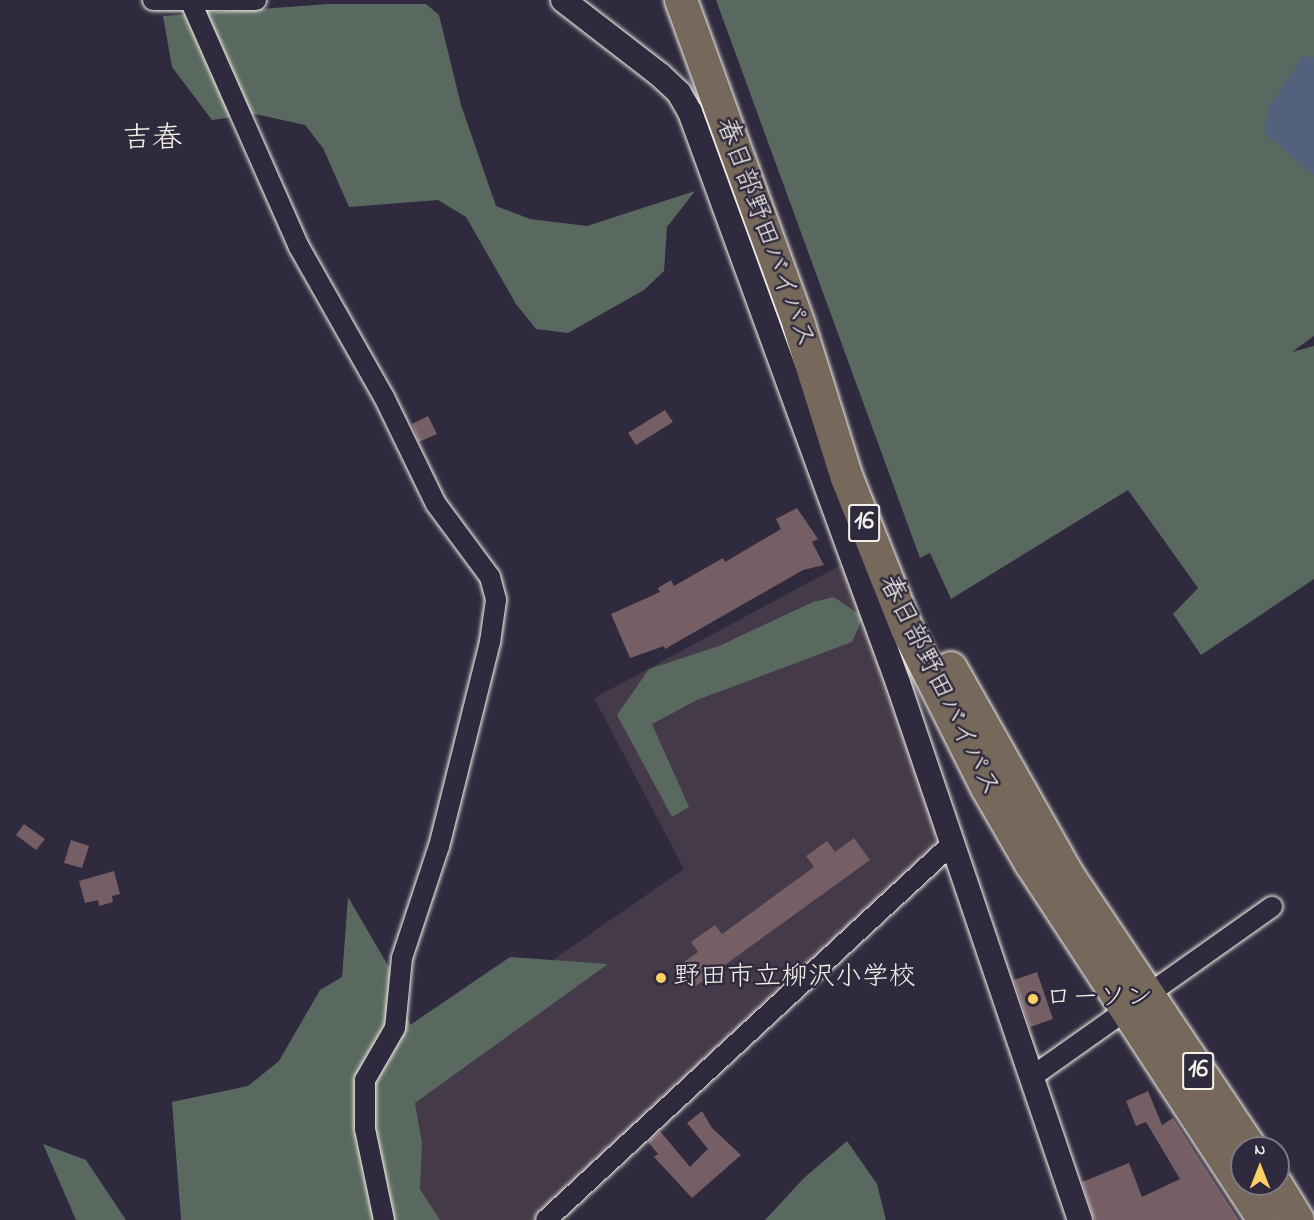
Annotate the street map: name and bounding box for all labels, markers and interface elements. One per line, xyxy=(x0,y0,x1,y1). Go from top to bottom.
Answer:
street label: 春日部野田バイパス xyxy=(708,113,822,353)
district label: 吉春 xyxy=(122,122,182,158)
road number: 16 xyxy=(848,500,880,546)
street label: 春日部野田バイパス xyxy=(871,570,1007,802)
place label: 野田市立柳沢小学校 xyxy=(673,962,916,994)
marker: 野田市立柳沢小学校 xyxy=(654,971,668,985)
place label: ローソン xyxy=(1045,983,1153,1015)
marker: ローソン xyxy=(1026,992,1040,1006)
road number: 16 xyxy=(1182,1048,1214,1094)
north arrow xyxy=(1230,1136,1290,1196)
text: N xyxy=(1255,1138,1265,1162)

